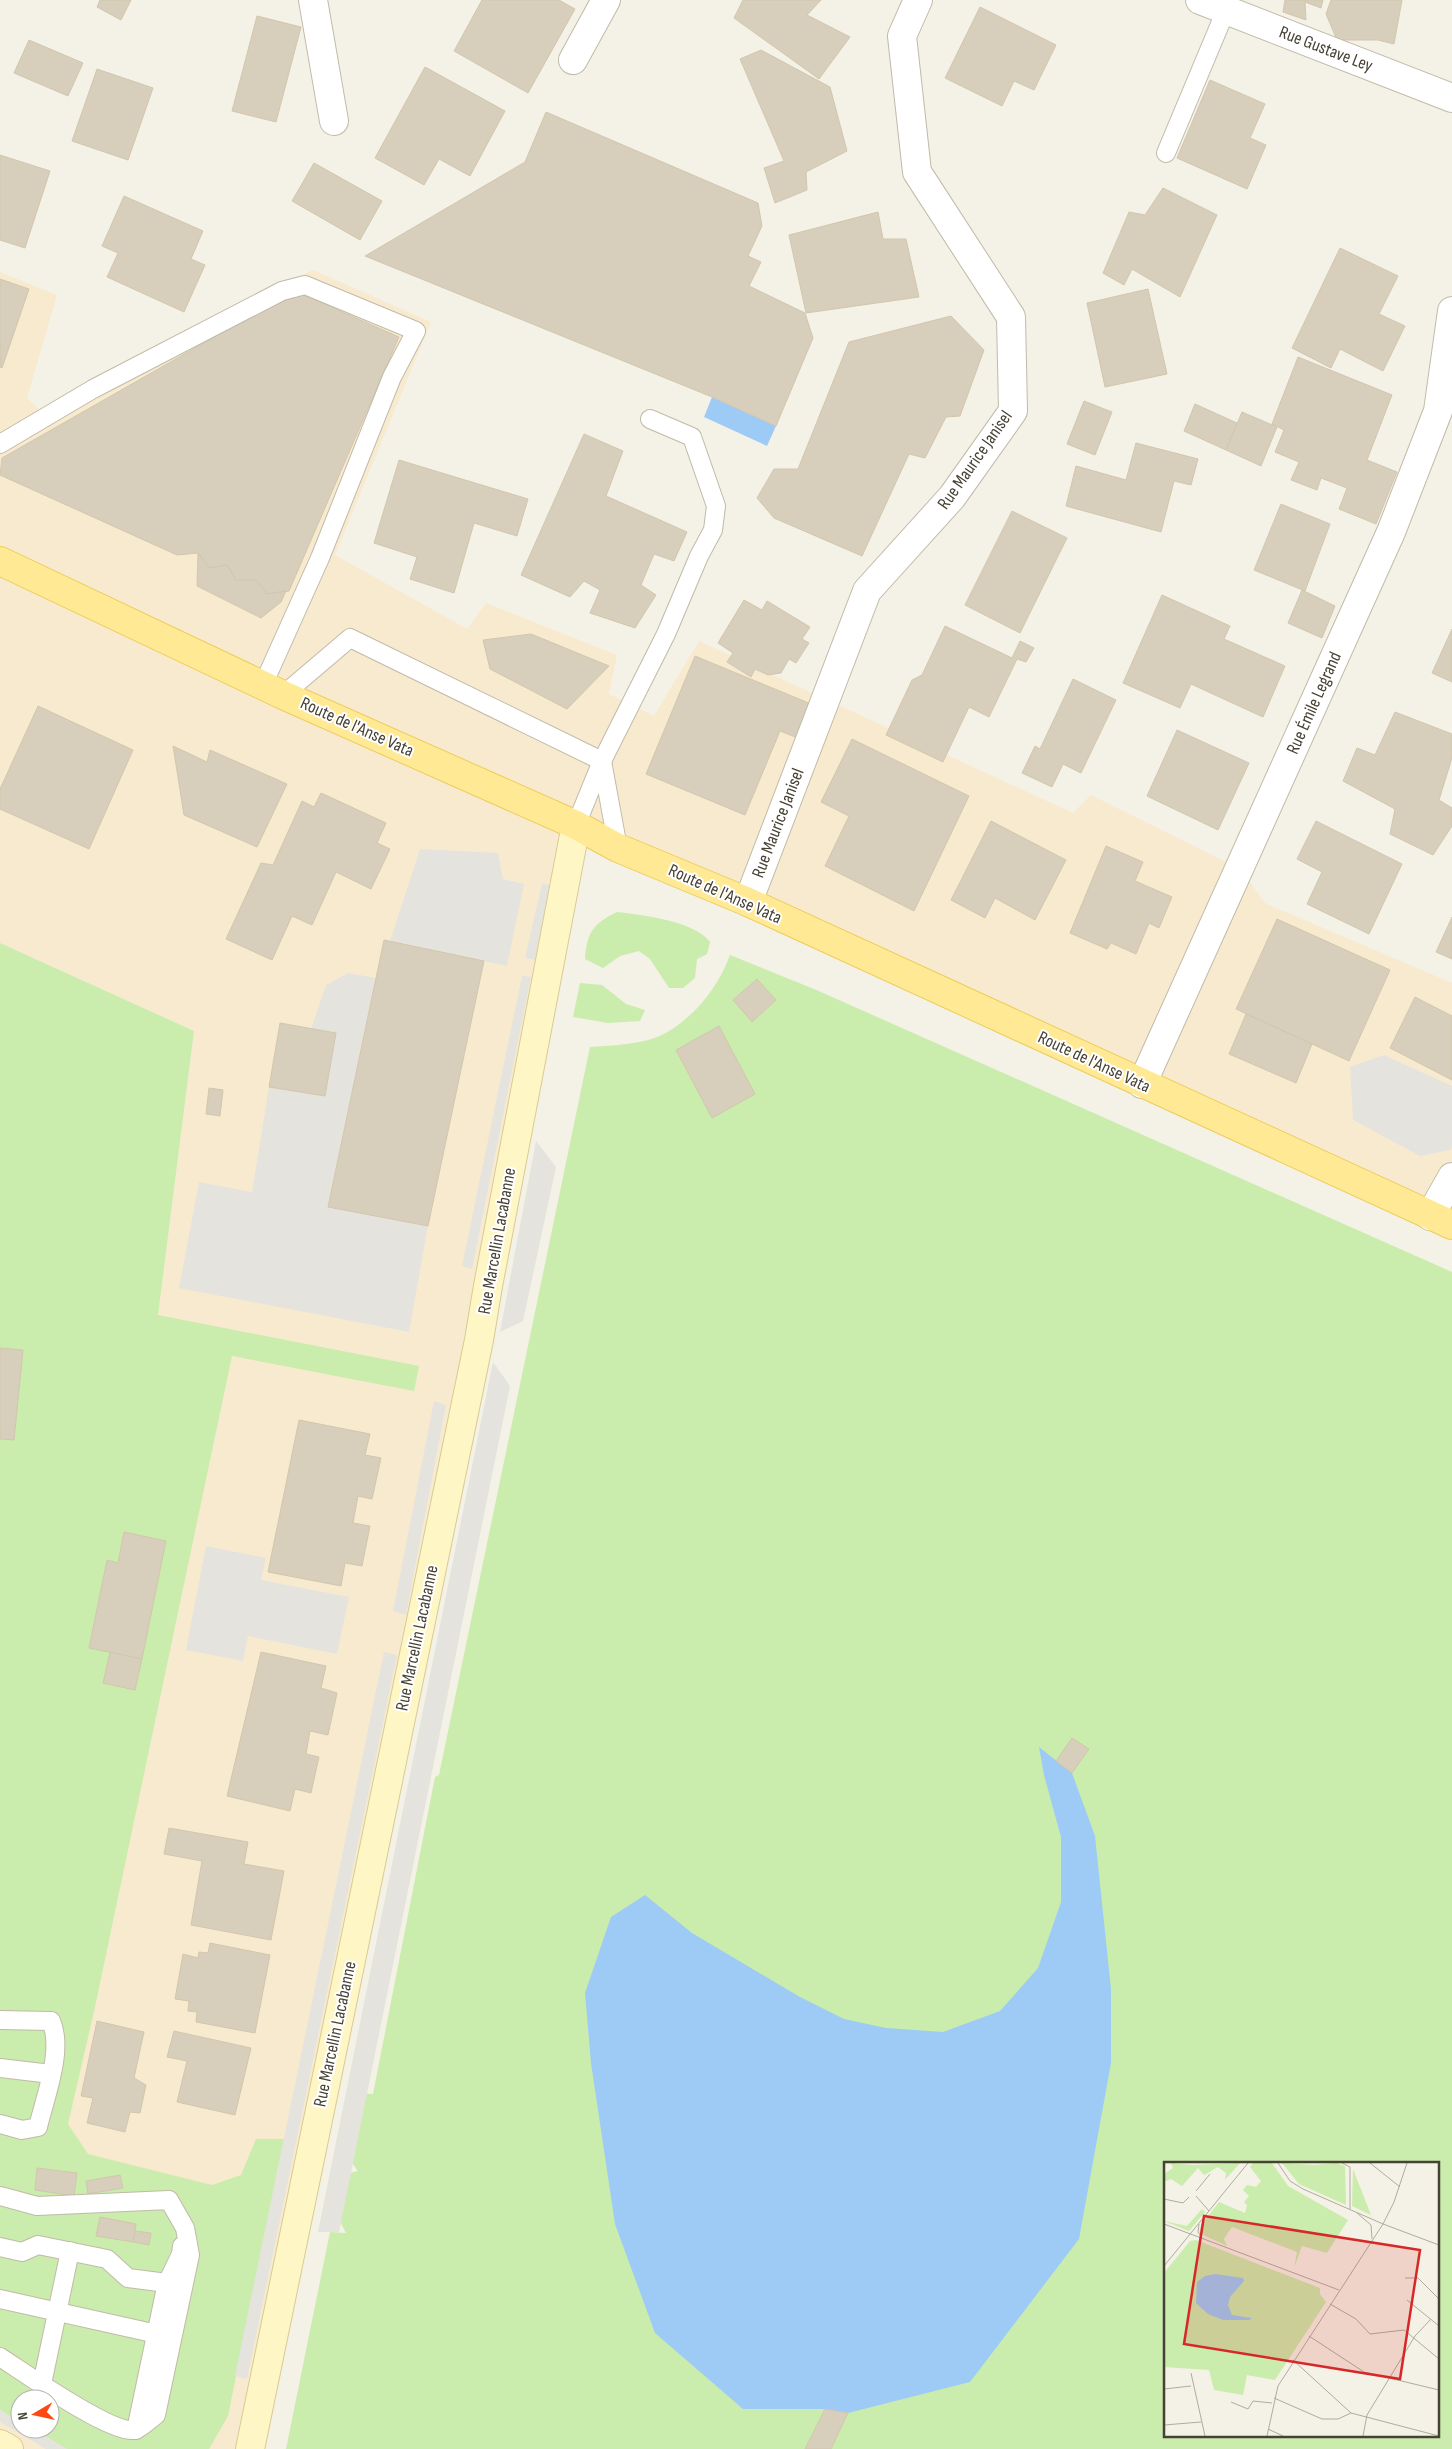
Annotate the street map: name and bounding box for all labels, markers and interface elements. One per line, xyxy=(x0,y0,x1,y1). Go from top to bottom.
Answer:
street label: Rue Gustave Ley xyxy=(1276,22,1376,76)
street label: Rue Maurice Janisel xyxy=(933,407,1017,513)
street label: Rue Émile Legrand xyxy=(1282,649,1346,757)
street label: Route de l'Anse Vata xyxy=(297,693,417,761)
street label: Rue Maurice Janisel xyxy=(747,765,809,881)
street label: Route de l'Anse Vata xyxy=(665,860,785,928)
street label: Route de l'Anse Vata xyxy=(1035,1027,1154,1097)
street label: Rue Marcellin Lacabanne xyxy=(474,1166,520,1316)
street label: Rue Marcellin Lacabanne xyxy=(391,1563,443,1713)
street label: Rue Marcellin Lacabanne xyxy=(309,1959,361,2109)
inset map xyxy=(1164,2162,1440,2436)
north arrow xyxy=(10,2389,60,2439)
text: N xyxy=(14,2411,32,2421)

